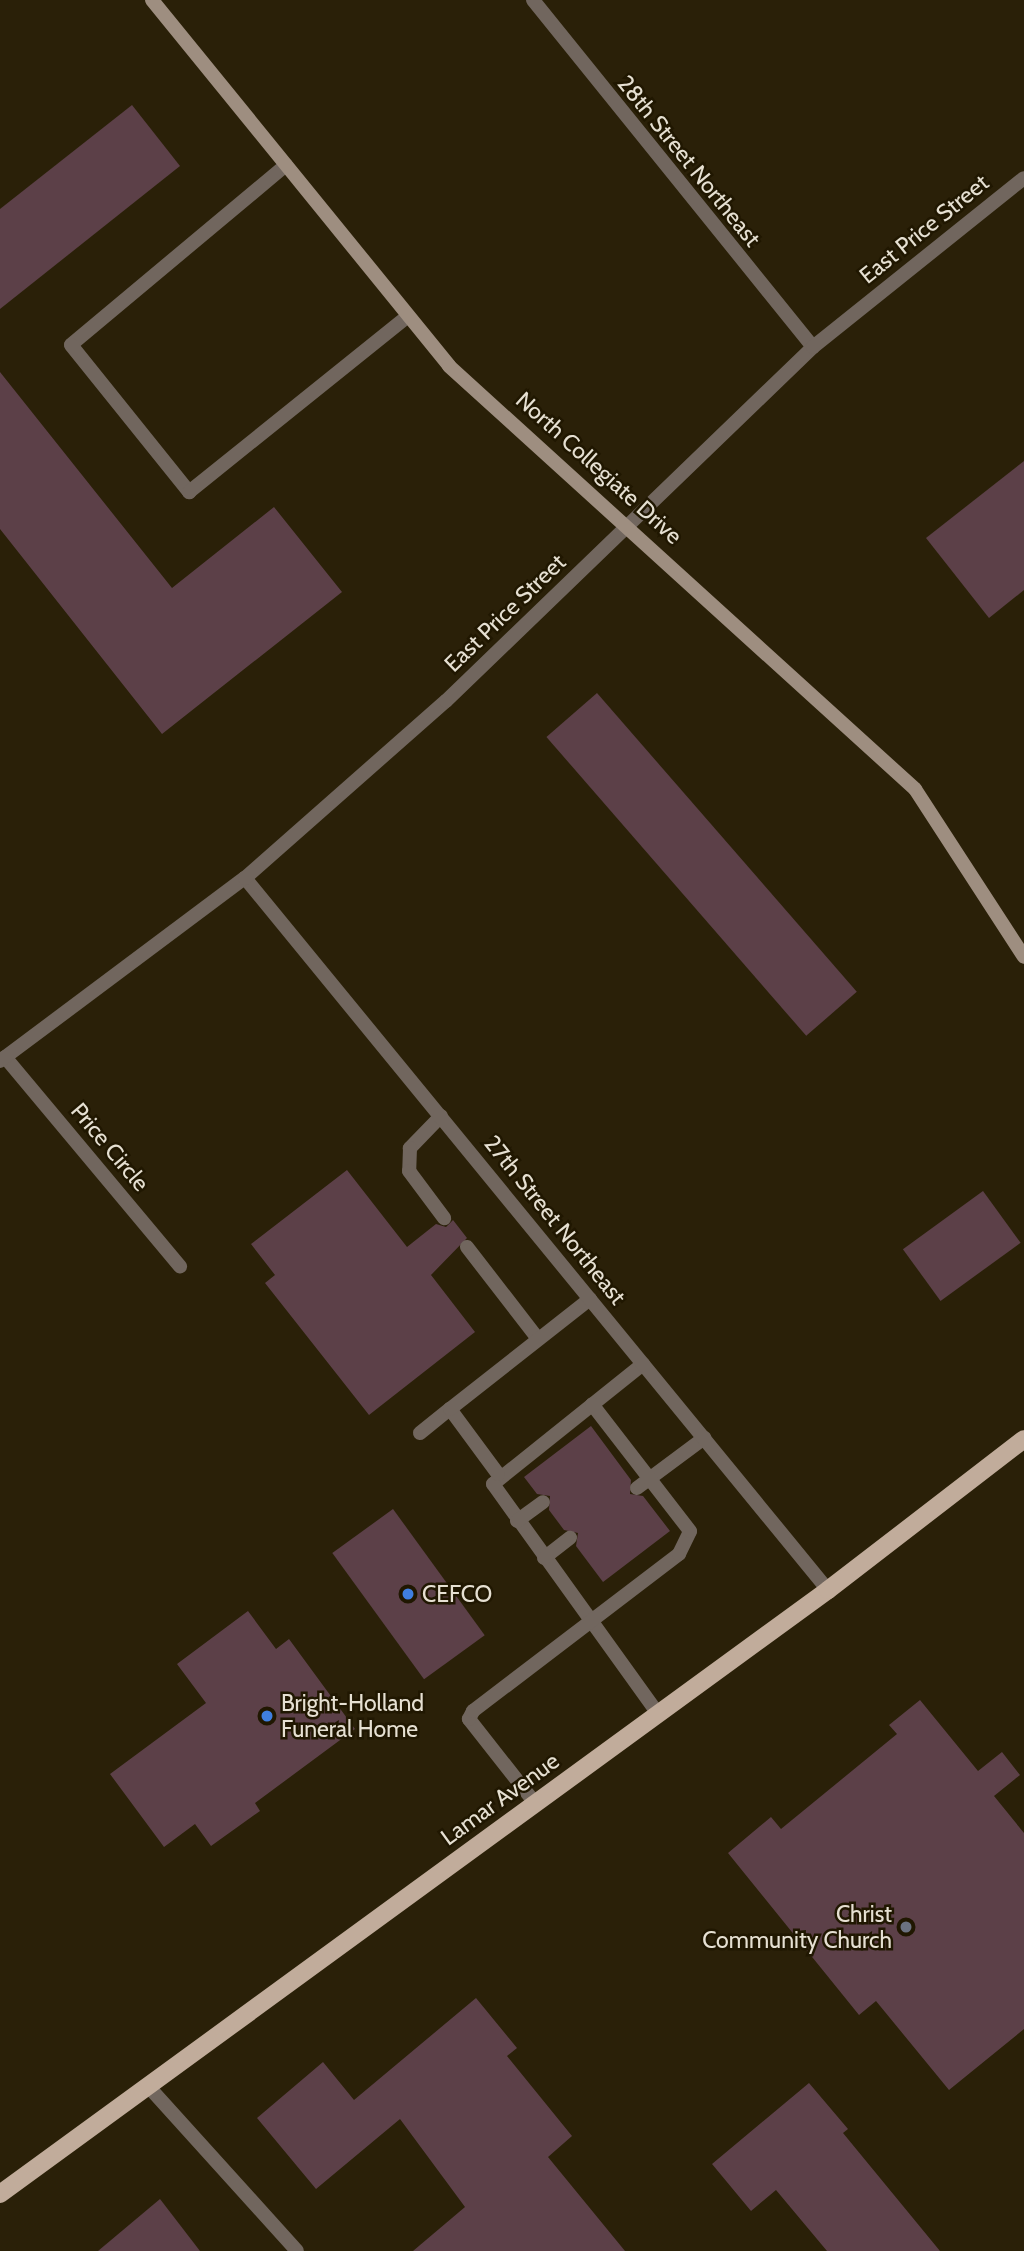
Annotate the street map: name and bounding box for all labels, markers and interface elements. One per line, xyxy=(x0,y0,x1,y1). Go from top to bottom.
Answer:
street label: 28th Street Northeast xyxy=(612,70,766,252)
street label: East Price Street xyxy=(854,169,994,289)
street label: North Collegiate Drive xyxy=(510,386,688,550)
street label: East Price Street xyxy=(439,548,571,678)
street label: Price Circle xyxy=(65,1097,155,1197)
street label: 27th Street Northeast xyxy=(478,1130,632,1310)
place label: CEFCO xyxy=(422,1580,492,1608)
marker: CEFCO xyxy=(400,1586,416,1602)
place label: Bright-Holland Funeral Home xyxy=(281,1689,424,1743)
marker: Bright-Holland Funeral Home xyxy=(259,1708,275,1724)
street label: Lamar Avenue xyxy=(436,1747,564,1851)
place label: Christ Community Church xyxy=(702,1900,892,1954)
marker: Christ Community Church xyxy=(898,1919,914,1935)

